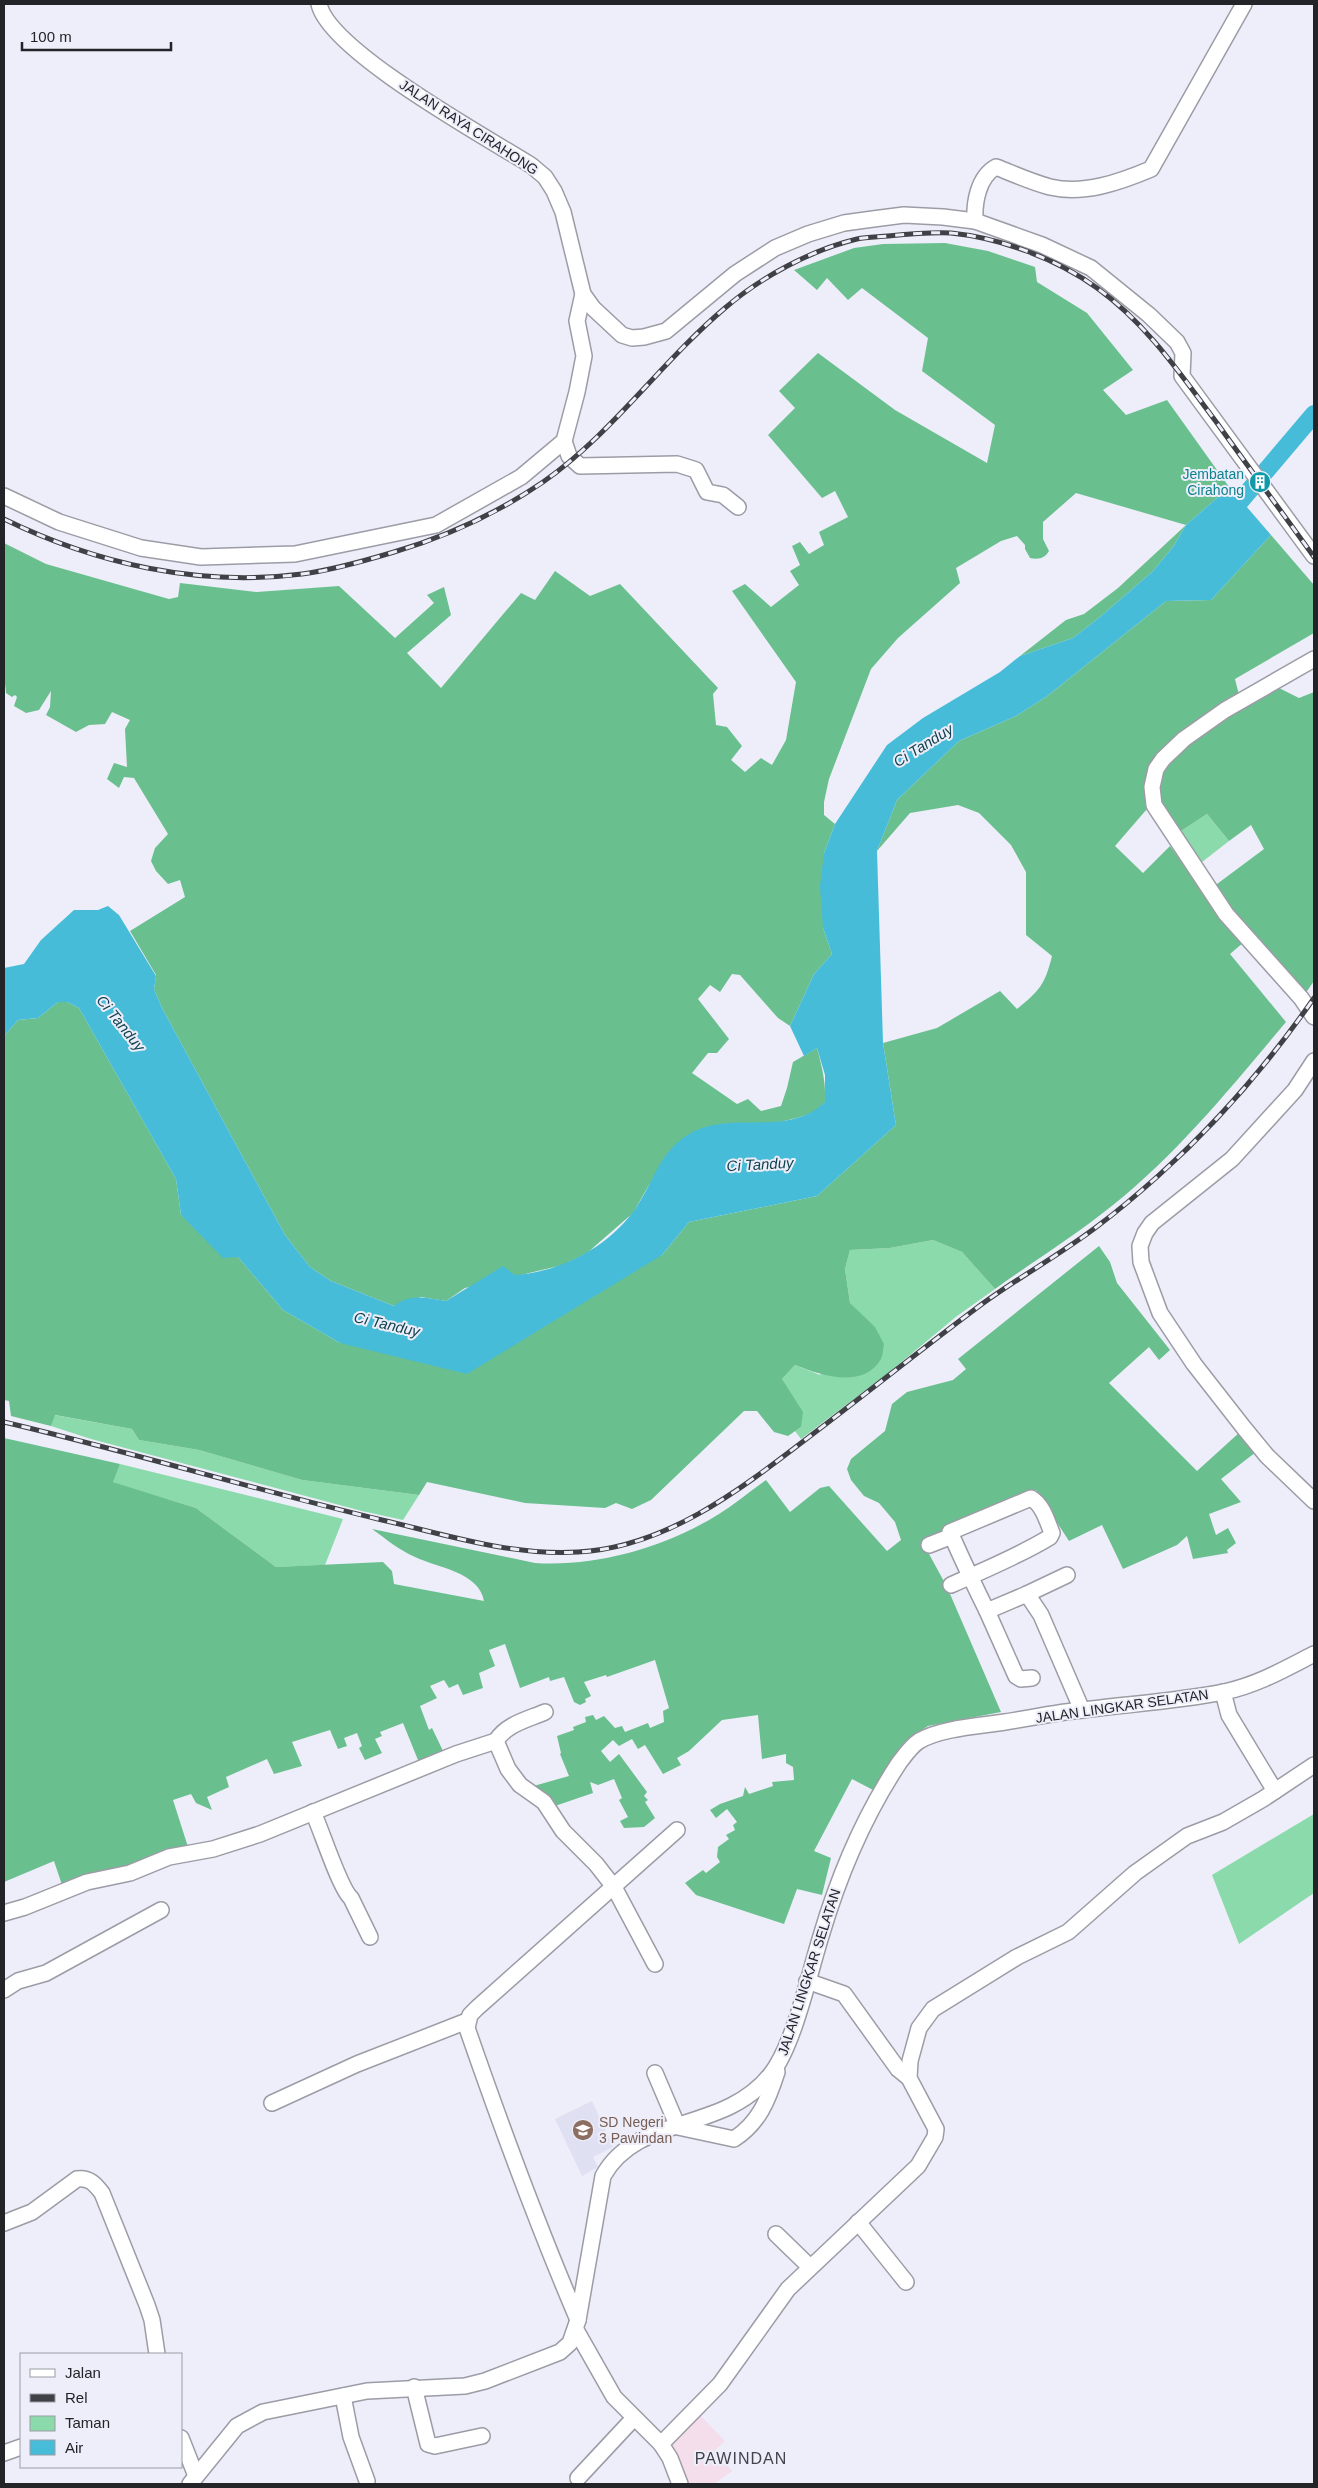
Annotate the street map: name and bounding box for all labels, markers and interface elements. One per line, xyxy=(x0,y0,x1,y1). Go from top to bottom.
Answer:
scale bar xyxy=(22,20,171,52)
text: 100 m xyxy=(30,28,72,45)
street label: JALAN RAYA CIRAHONG xyxy=(397,76,541,178)
place label: Jembatan Cirahong xyxy=(1183,466,1244,498)
building icon: Jembatan Cirahong xyxy=(1248,470,1272,494)
water label: Ci Tanduy xyxy=(890,719,957,770)
water label: Ci Tanduy xyxy=(93,992,150,1056)
water label: Ci Tanduy xyxy=(726,1154,795,1174)
water label: Ci Tanduy xyxy=(352,1308,423,1340)
street label: JALAN LINGKAR SELATAN xyxy=(1034,1686,1210,1726)
street label: JALAN LINGKAR SELATAN xyxy=(774,1887,844,2057)
place label: SD Negeri 3 Pawindan xyxy=(599,2114,672,2146)
school or university icon: SD Negeri 3 Pawindan xyxy=(571,2118,595,2142)
legend xyxy=(20,2353,182,2468)
text: Jalan xyxy=(65,2364,101,2381)
text: Rel xyxy=(65,2389,88,2406)
text: Taman xyxy=(65,2414,110,2431)
text: Air xyxy=(65,2439,83,2456)
district label: PAWINDAN xyxy=(695,2450,787,2467)

